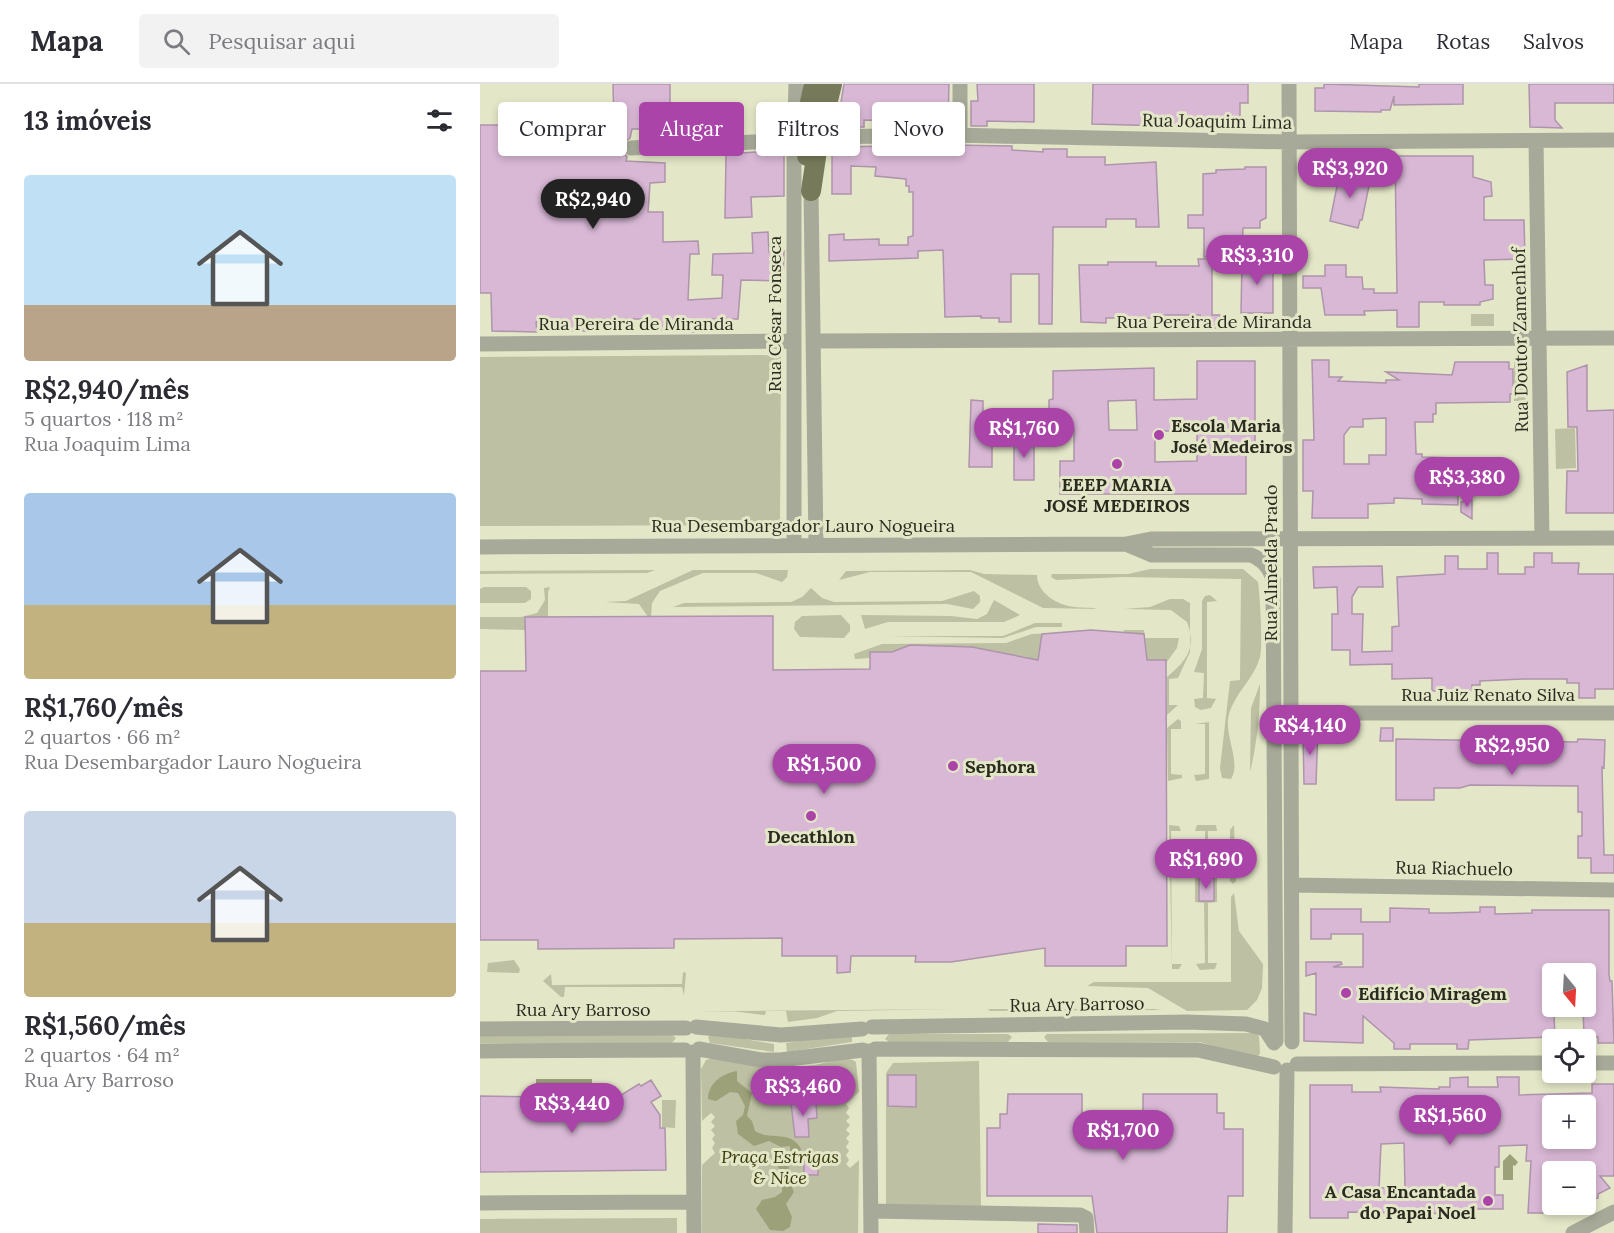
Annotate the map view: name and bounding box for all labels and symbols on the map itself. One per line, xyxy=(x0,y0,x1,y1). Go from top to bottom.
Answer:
street label: Rua Joaquim Lima xyxy=(1142,108,1292,134)
pin: R$3,920 xyxy=(1295,148,1405,199)
pin: R$2,940 xyxy=(538,179,648,230)
pin: R$3,310 xyxy=(1202,235,1312,286)
street label: Rua César Fonseca xyxy=(763,236,786,392)
street label: Rua Doutor Zamenhof xyxy=(1507,245,1533,433)
street label: Rua Pereira de Miranda xyxy=(1116,310,1312,333)
street label: Rua Pereira de Miranda xyxy=(538,312,734,335)
pin: R$1,760 xyxy=(969,408,1079,459)
place label: Escola Maria José Medeiros xyxy=(1171,414,1293,458)
marker: Escola Maria José Medeiros xyxy=(1152,428,1166,442)
marker: EEEP MARIA JOSÉ MEDEIROS xyxy=(1110,457,1124,471)
pin: R$3,380 xyxy=(1412,457,1522,508)
place label: EEEP MARIA JOSÉ MEDEIROS xyxy=(1044,473,1190,517)
street label: Rua Almeida Prado xyxy=(1259,484,1282,642)
street label: Rua Desembargador Lauro Nogueira xyxy=(651,514,955,537)
street label: Rua Juiz Renato Silva xyxy=(1401,683,1575,706)
pin: R$4,140 xyxy=(1255,705,1365,756)
pin: R$2,950 xyxy=(1457,725,1567,776)
pin: R$1,500 xyxy=(769,744,879,795)
place label: Sephora xyxy=(965,755,1036,778)
marker: Sephora xyxy=(946,759,960,773)
marker: Decathlon xyxy=(804,809,818,823)
place label: Decathlon xyxy=(767,825,855,848)
pin: R$1,690 xyxy=(1151,839,1261,890)
street label: Rua Riachuelo xyxy=(1395,855,1513,881)
north arrow xyxy=(1542,963,1596,1017)
place label: Edifício Miragem xyxy=(1358,982,1507,1005)
marker: Edifício Miragem xyxy=(1339,986,1353,1000)
street label: Rua Ary Barroso xyxy=(1009,991,1145,1017)
street label: Rua Ary Barroso xyxy=(515,998,651,1021)
pin: R$3,460 xyxy=(748,1066,858,1117)
pin: R$3,440 xyxy=(517,1083,627,1134)
pin: R$1,560 xyxy=(1395,1095,1505,1146)
pin: R$1,700 xyxy=(1068,1110,1178,1161)
park label: Praça Estrigas & Nice xyxy=(721,1145,839,1189)
place label: A Casa Encantada do Papai Noel xyxy=(1325,1180,1477,1224)
marker: A Casa Encantada do Papai Noel xyxy=(1481,1194,1495,1208)

